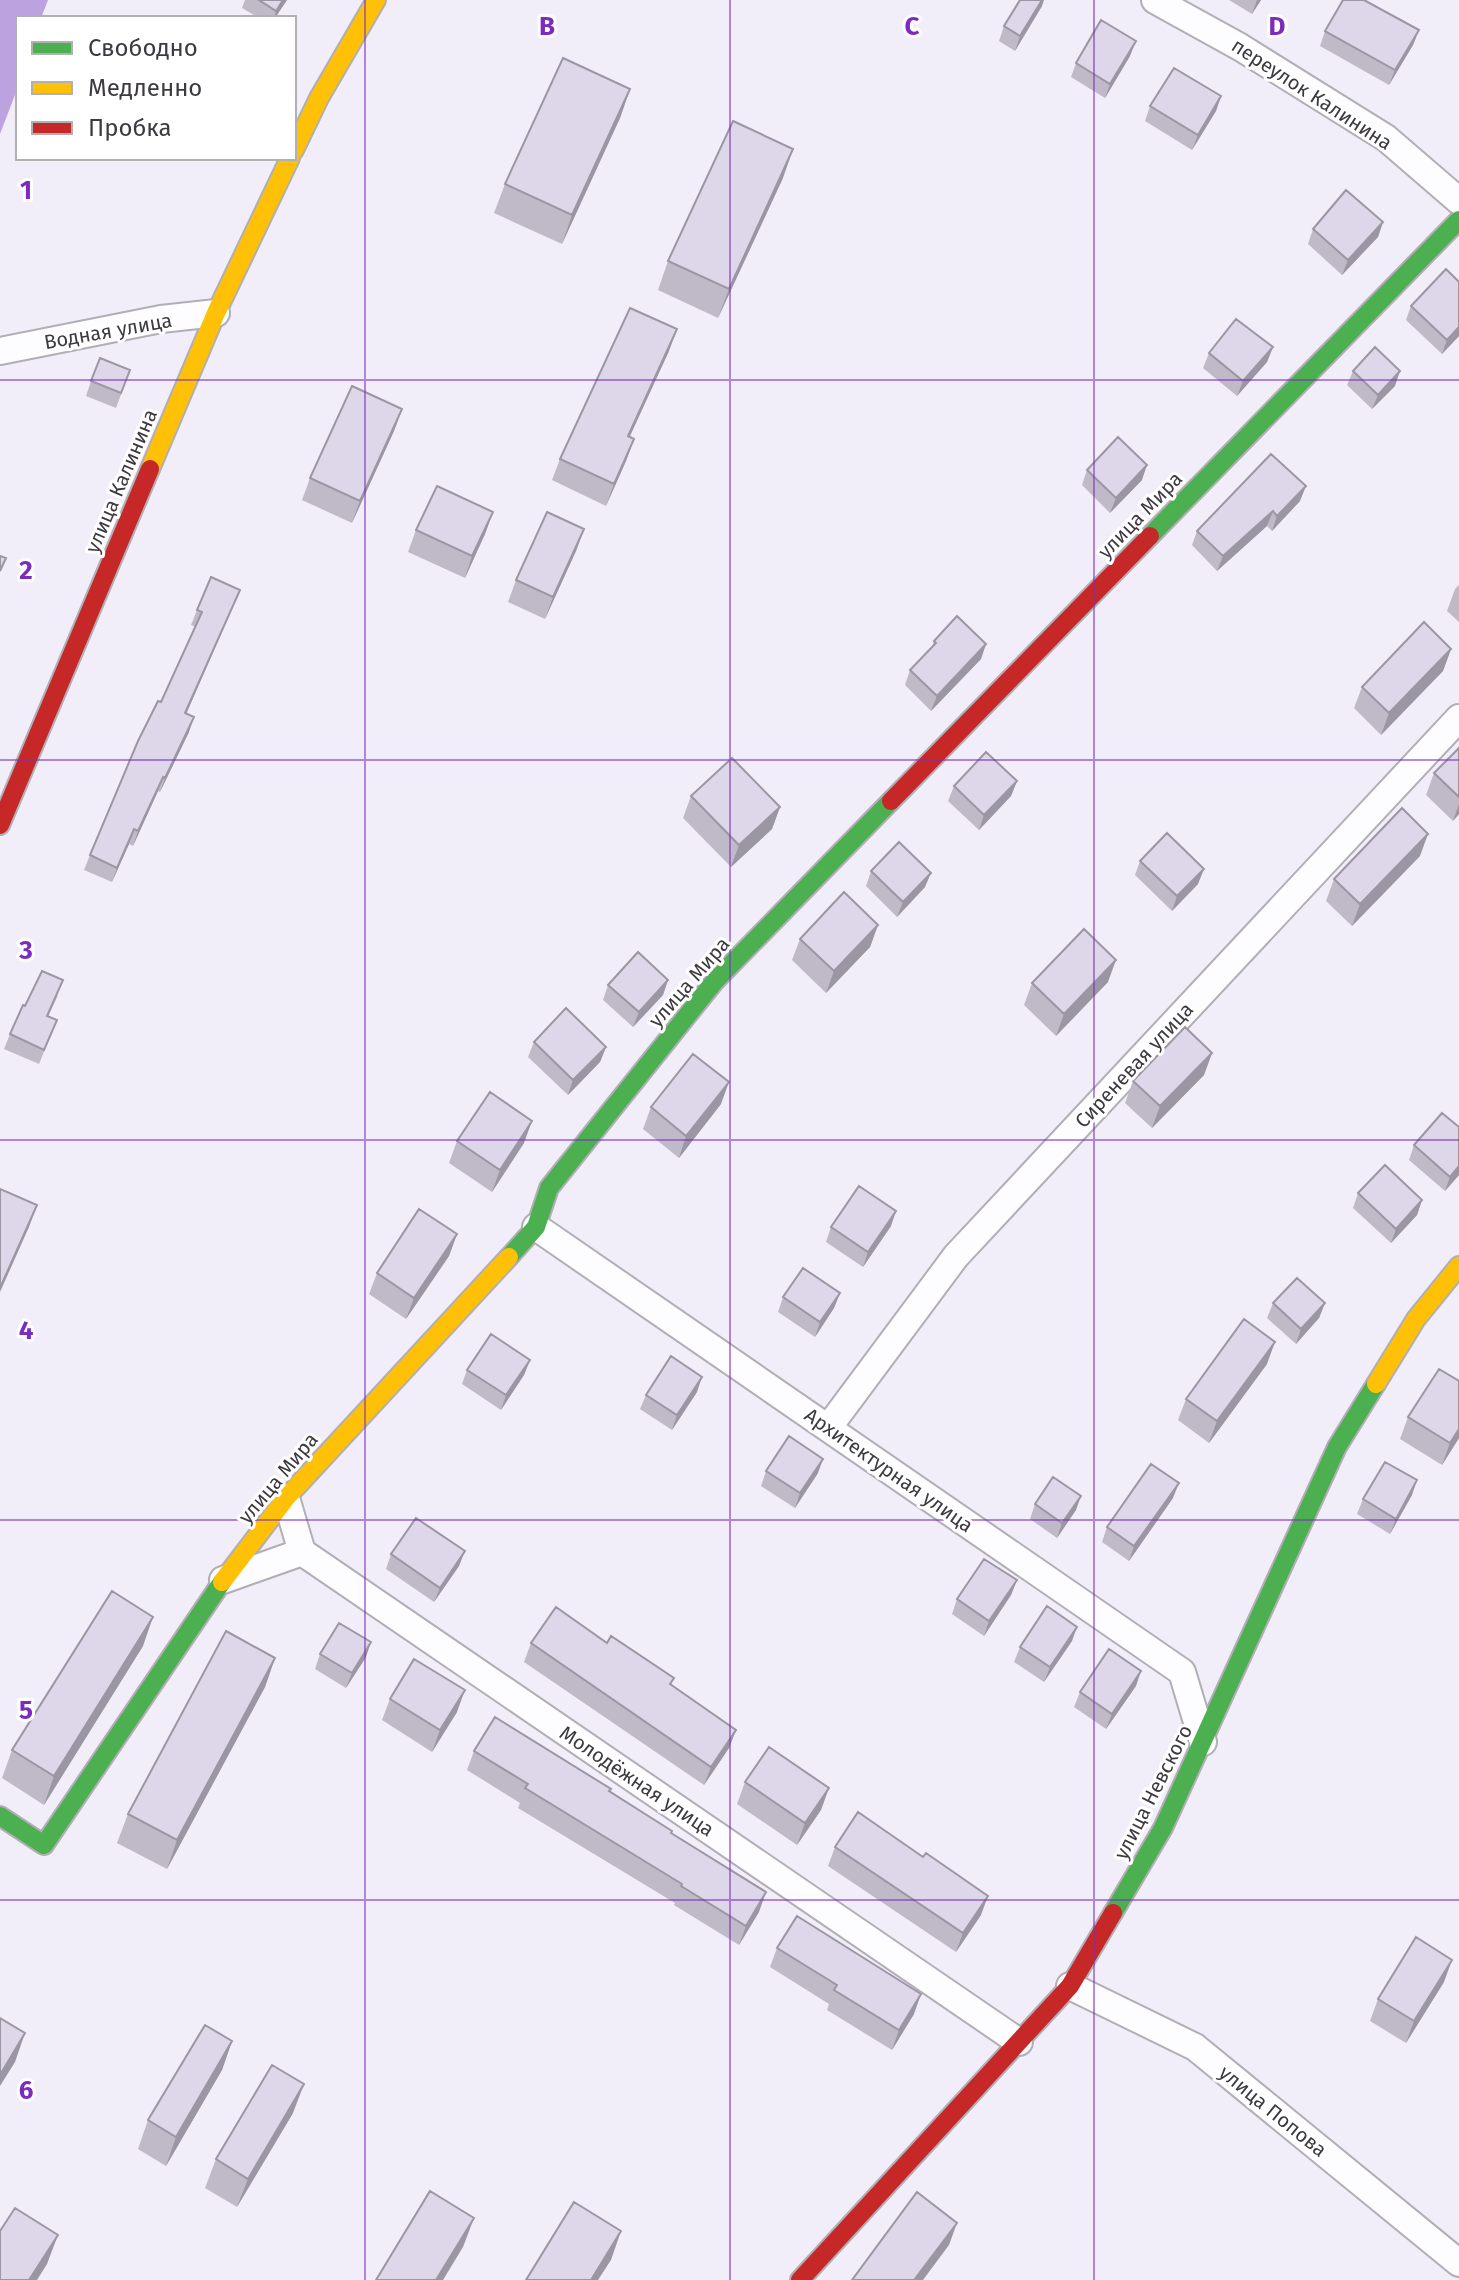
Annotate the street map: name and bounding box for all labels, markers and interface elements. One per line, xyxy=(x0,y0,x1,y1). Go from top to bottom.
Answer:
text: B xyxy=(539,11,555,42)
text: C xyxy=(905,11,920,42)
text: D xyxy=(1269,11,1286,42)
legend xyxy=(16,16,296,160)
street label: переулок Калинина xyxy=(1227,33,1397,155)
text: Свободно xyxy=(88,34,198,62)
text: Медленно xyxy=(88,74,202,102)
text: Пробка xyxy=(88,114,172,142)
text: 1 xyxy=(20,175,32,206)
street label: Водная улица xyxy=(42,308,174,354)
street label: улица Калинина xyxy=(80,406,162,556)
street label: улица Мира xyxy=(1093,467,1187,563)
text: 2 xyxy=(19,555,33,586)
street label: улица Мира xyxy=(643,932,735,1032)
text: 3 xyxy=(18,935,33,966)
street label: Сиреневая улица xyxy=(1070,997,1198,1133)
text: 4 xyxy=(19,1315,34,1346)
street label: Архитектурная улица xyxy=(800,1403,978,1537)
street label: улица Мира xyxy=(233,1428,323,1528)
text: 5 xyxy=(19,1695,33,1726)
street label: Молодёжная улица xyxy=(555,1720,719,1842)
street label: улица Невского xyxy=(1109,1721,1197,1863)
street label: улица Попова xyxy=(1214,2060,1332,2162)
text: 6 xyxy=(19,2075,34,2106)

